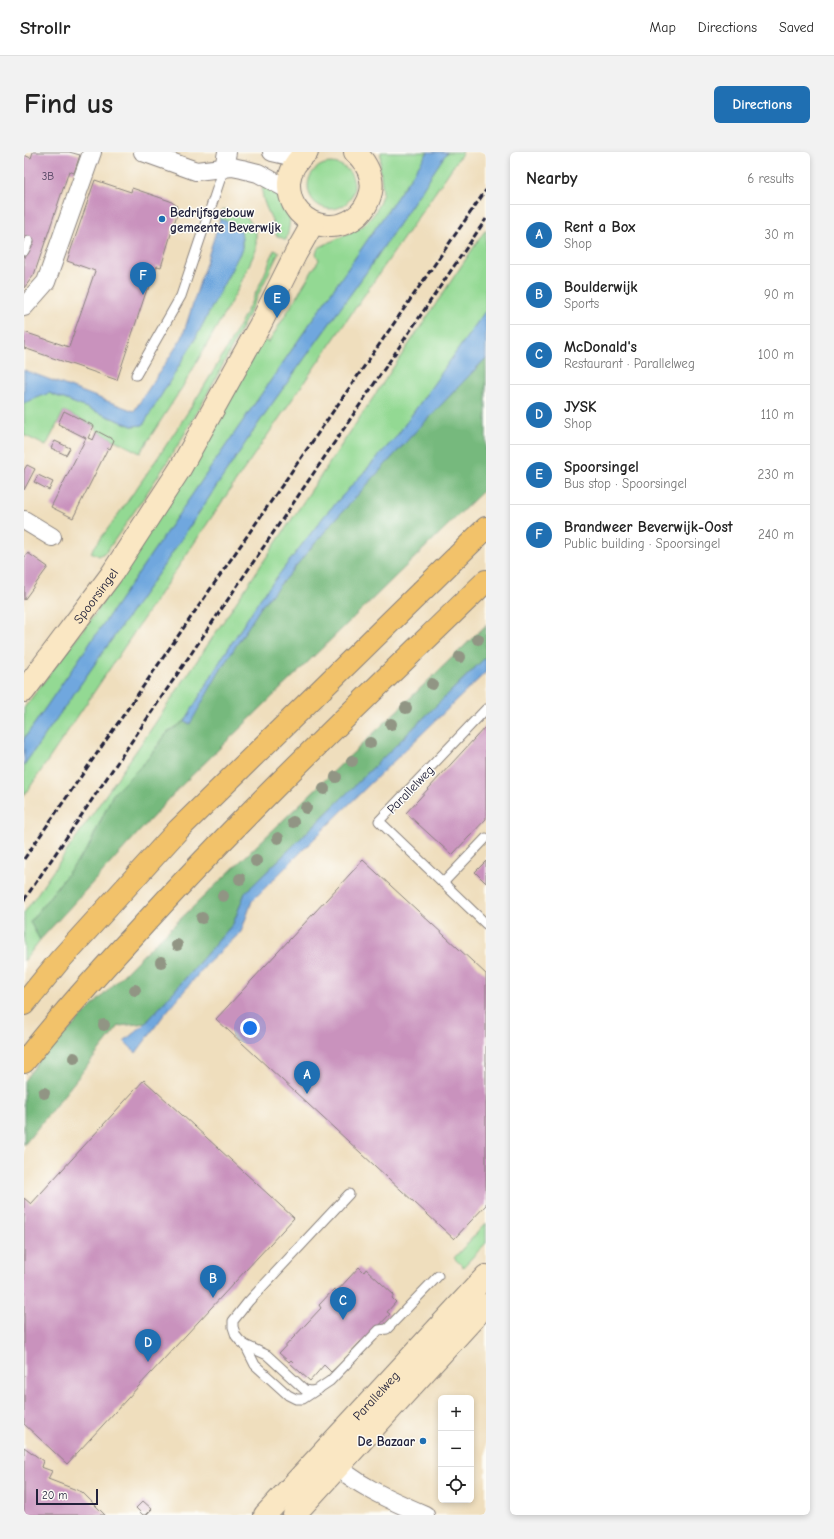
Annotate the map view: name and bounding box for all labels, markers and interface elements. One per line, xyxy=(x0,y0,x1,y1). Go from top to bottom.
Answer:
text: Strollr xyxy=(20,17,70,39)
text: Map xyxy=(649,19,676,36)
text: Directions xyxy=(698,19,757,36)
text: Saved xyxy=(779,19,814,36)
button: Directions xyxy=(714,86,810,123)
text: Find us xyxy=(24,88,113,120)
text: Nearby xyxy=(526,169,577,188)
house number: 3B xyxy=(42,170,54,183)
text: 6 results xyxy=(747,171,794,186)
place label: Bedrijfsgebouw gemeente Beverwijk xyxy=(170,205,282,235)
marker: Bedrijfsgebouw gemeente Beverwijk xyxy=(157,214,167,224)
text: Rent a Box xyxy=(564,218,635,236)
text: A xyxy=(535,227,543,242)
text: 30 m xyxy=(764,227,794,242)
text: Shop xyxy=(564,236,592,251)
pin: F xyxy=(130,262,156,295)
text: Boulderwijk xyxy=(564,278,638,296)
pin: E xyxy=(264,285,290,318)
text: B xyxy=(535,287,543,302)
text: 90 m xyxy=(764,287,794,302)
text: Sports xyxy=(564,296,599,311)
text: McDonald's xyxy=(564,338,637,356)
text: C xyxy=(535,347,543,362)
text: 100 m xyxy=(758,347,794,362)
text: Restaurant · Parallelweg xyxy=(564,356,695,371)
text: JYSK xyxy=(564,398,596,416)
text: D xyxy=(535,407,543,422)
text: 110 m xyxy=(761,407,794,422)
text: Shop xyxy=(564,416,592,431)
text: Spoorsingel xyxy=(564,458,639,476)
text: E xyxy=(535,467,543,482)
text: 230 m xyxy=(758,467,794,482)
text: Bus stop · Spoorsingel xyxy=(564,476,687,491)
text: Brandweer Beverwijk-Oost xyxy=(564,518,733,536)
text: F xyxy=(535,527,543,542)
text: 240 m xyxy=(758,527,794,542)
text: Public building · Spoorsingel xyxy=(564,536,720,551)
street label: Spoorsingel xyxy=(70,566,121,627)
street label: Parallelweg xyxy=(384,762,437,817)
your location xyxy=(240,1018,260,1038)
pin: A xyxy=(294,1061,320,1094)
pin: B xyxy=(200,1265,226,1298)
pin: C xyxy=(330,1287,356,1320)
pin: D xyxy=(135,1329,161,1362)
street label: Parallelweg xyxy=(350,1368,402,1423)
map controls xyxy=(438,1395,474,1503)
button: + xyxy=(438,1395,474,1431)
button: − xyxy=(438,1431,474,1467)
place label: De Bazaar xyxy=(358,1434,416,1449)
marker: De Bazaar xyxy=(418,1436,428,1446)
button: locate xyxy=(438,1467,474,1503)
scale bar xyxy=(36,1487,98,1506)
text: 20 m xyxy=(42,1489,67,1502)

